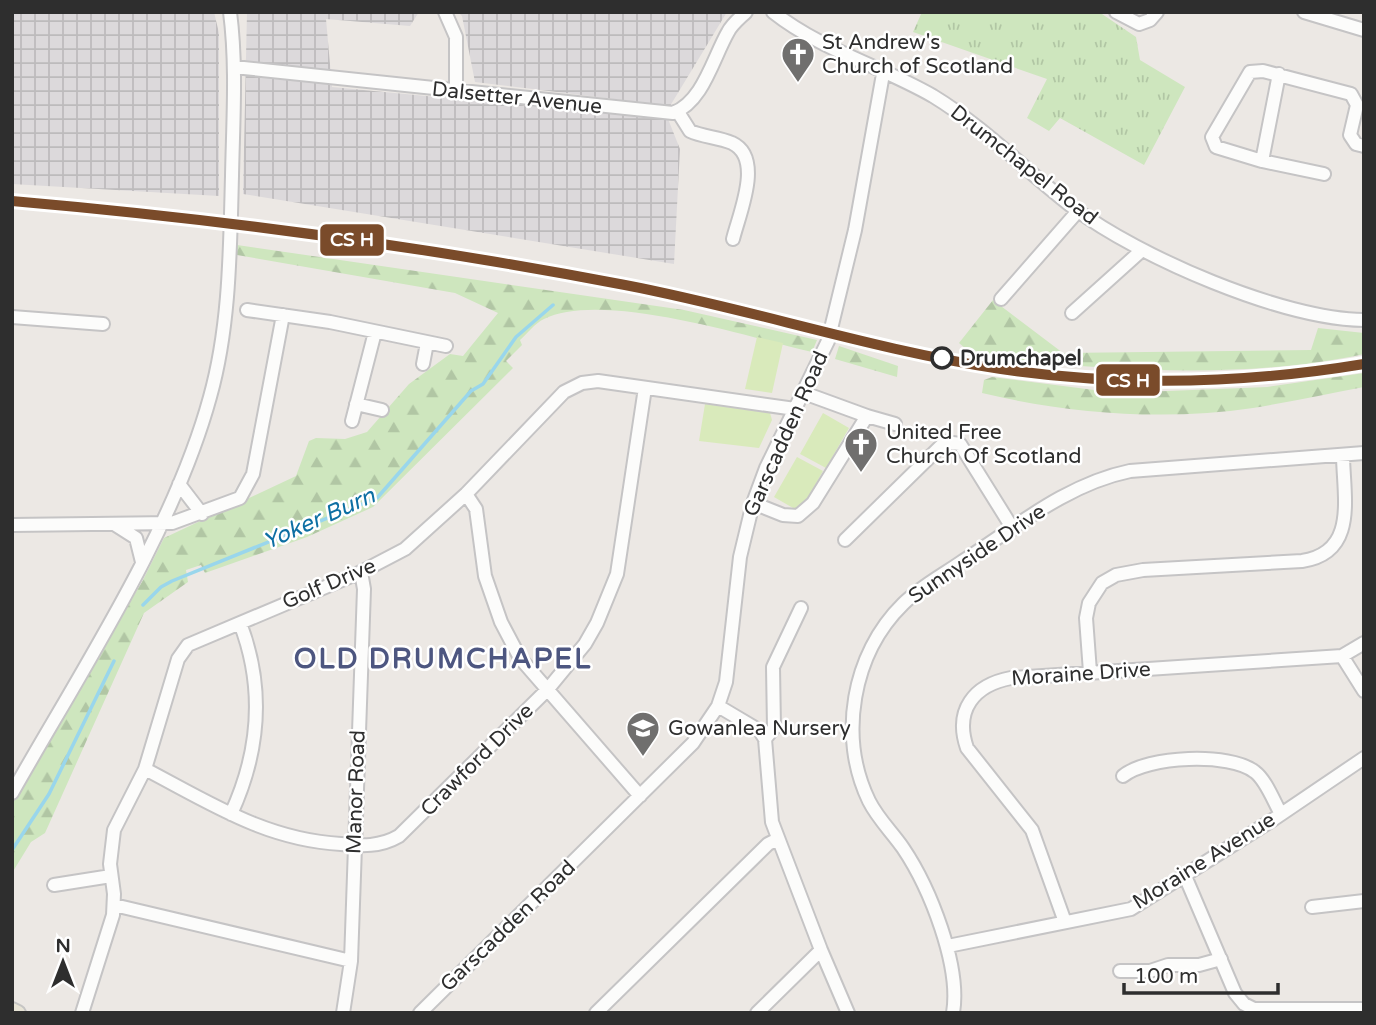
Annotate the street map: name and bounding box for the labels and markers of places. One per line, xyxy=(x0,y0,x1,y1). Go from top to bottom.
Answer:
place label: St Andrew's Church of Scotland xyxy=(822,30,1013,79)
church icon: St Andrew's Church of Scotland xyxy=(779,35,817,84)
place label: Drumchapel xyxy=(960,346,1082,371)
marker: Drumchapel xyxy=(931,347,953,369)
place label: United Free Church Of Scotland xyxy=(886,420,1082,469)
church icon: United Free Church Of Scotland xyxy=(842,425,880,474)
school or university icon: Gowanlea Nursery xyxy=(624,709,662,758)
place label: Gowanlea Nursery xyxy=(668,716,851,741)

